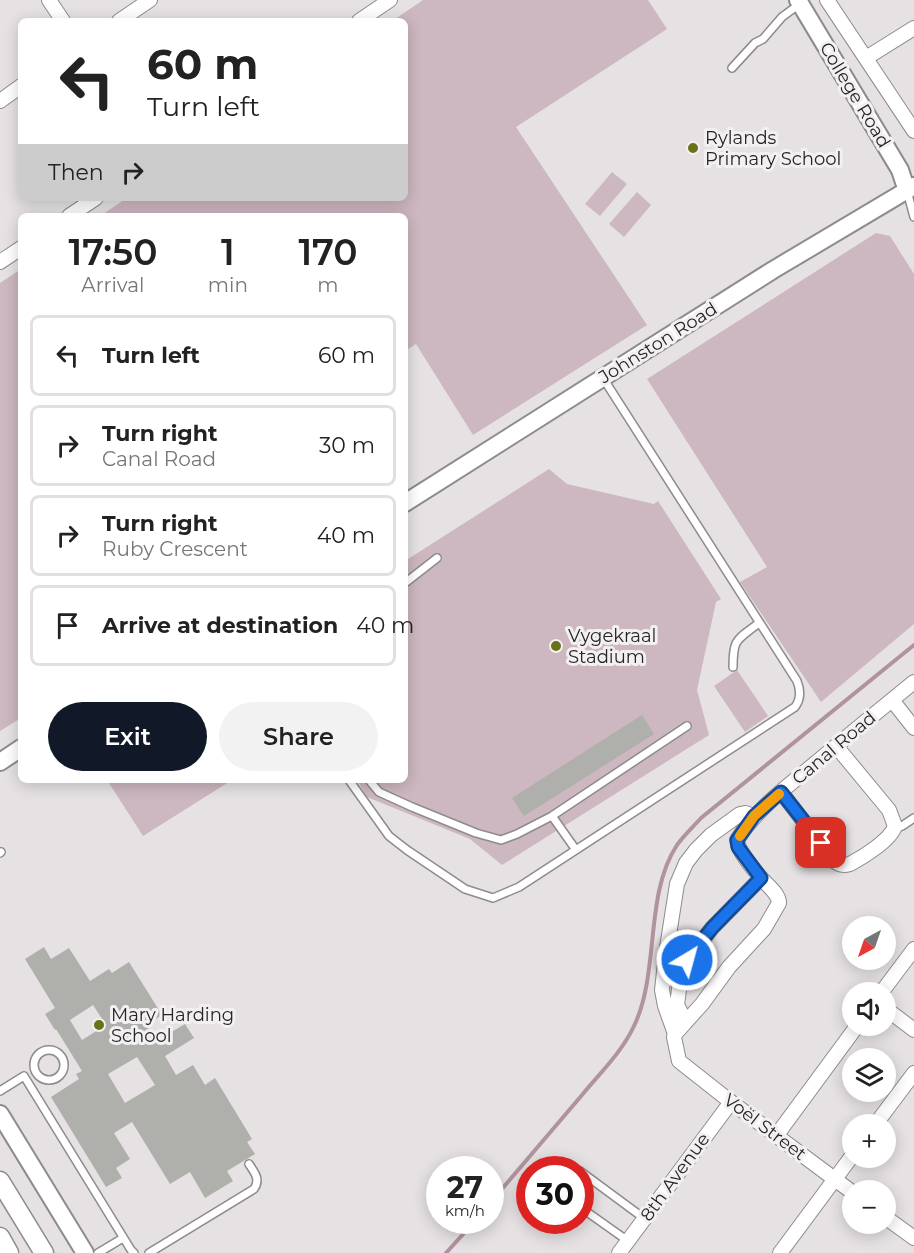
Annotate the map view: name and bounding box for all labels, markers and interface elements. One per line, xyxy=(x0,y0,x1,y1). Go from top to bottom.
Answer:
text: 60 m xyxy=(147,38,258,90)
street label: College Road xyxy=(815,38,895,152)
icon: left xyxy=(48,42,126,120)
text: Turn left xyxy=(147,90,260,123)
place label: Rylands Primary School xyxy=(705,127,841,170)
marker: Rylands Primary School xyxy=(686,141,700,155)
icon: right xyxy=(116,156,149,189)
text: Then xyxy=(48,159,104,186)
text: 17:50 xyxy=(68,230,157,274)
text: 1 xyxy=(221,230,235,274)
text: 170 xyxy=(298,230,358,274)
text: Arrival xyxy=(81,273,144,297)
text: min xyxy=(208,273,248,297)
text: m xyxy=(317,273,339,297)
street label: Johnston Road xyxy=(594,298,721,389)
icon: left xyxy=(51,339,84,372)
text: Turn left xyxy=(102,342,200,369)
text: 60 m xyxy=(318,342,375,369)
text: Turn right xyxy=(102,420,217,447)
icon: right xyxy=(51,429,84,462)
text: 30 m xyxy=(319,432,375,459)
text: Canal Road xyxy=(102,447,216,471)
text: Turn right xyxy=(102,510,217,537)
icon: right xyxy=(51,519,84,552)
text: 40 m xyxy=(317,522,375,549)
text: Ruby Crescent xyxy=(102,537,248,561)
icon: arrive xyxy=(51,609,84,642)
text: Arrive at destination xyxy=(102,612,338,639)
text: 40 m xyxy=(356,612,414,639)
place label: Vygekraal Stadium xyxy=(568,625,656,668)
marker: Vygekraal Stadium xyxy=(549,639,563,653)
button: Exit xyxy=(48,702,207,771)
button: Share xyxy=(219,702,378,771)
street label: Canal Road xyxy=(788,707,880,789)
pin xyxy=(795,817,846,868)
icon: arrive xyxy=(804,826,837,859)
north arrow xyxy=(842,916,896,970)
map controls xyxy=(842,916,896,1234)
position arrow xyxy=(655,928,719,992)
button: sound xyxy=(842,982,896,1036)
place label: Mary Harding School xyxy=(111,1004,234,1047)
marker: Mary Harding School xyxy=(92,1018,106,1032)
button: layers xyxy=(842,1048,896,1102)
street label: Voël Street xyxy=(719,1089,811,1165)
button: + xyxy=(842,1114,896,1168)
street label: 8th Avenue xyxy=(636,1129,714,1225)
speed limit sign: 30 xyxy=(516,1156,594,1234)
text: 27 xyxy=(447,1169,483,1206)
button: − xyxy=(842,1180,896,1234)
text: km/h xyxy=(445,1201,485,1220)

